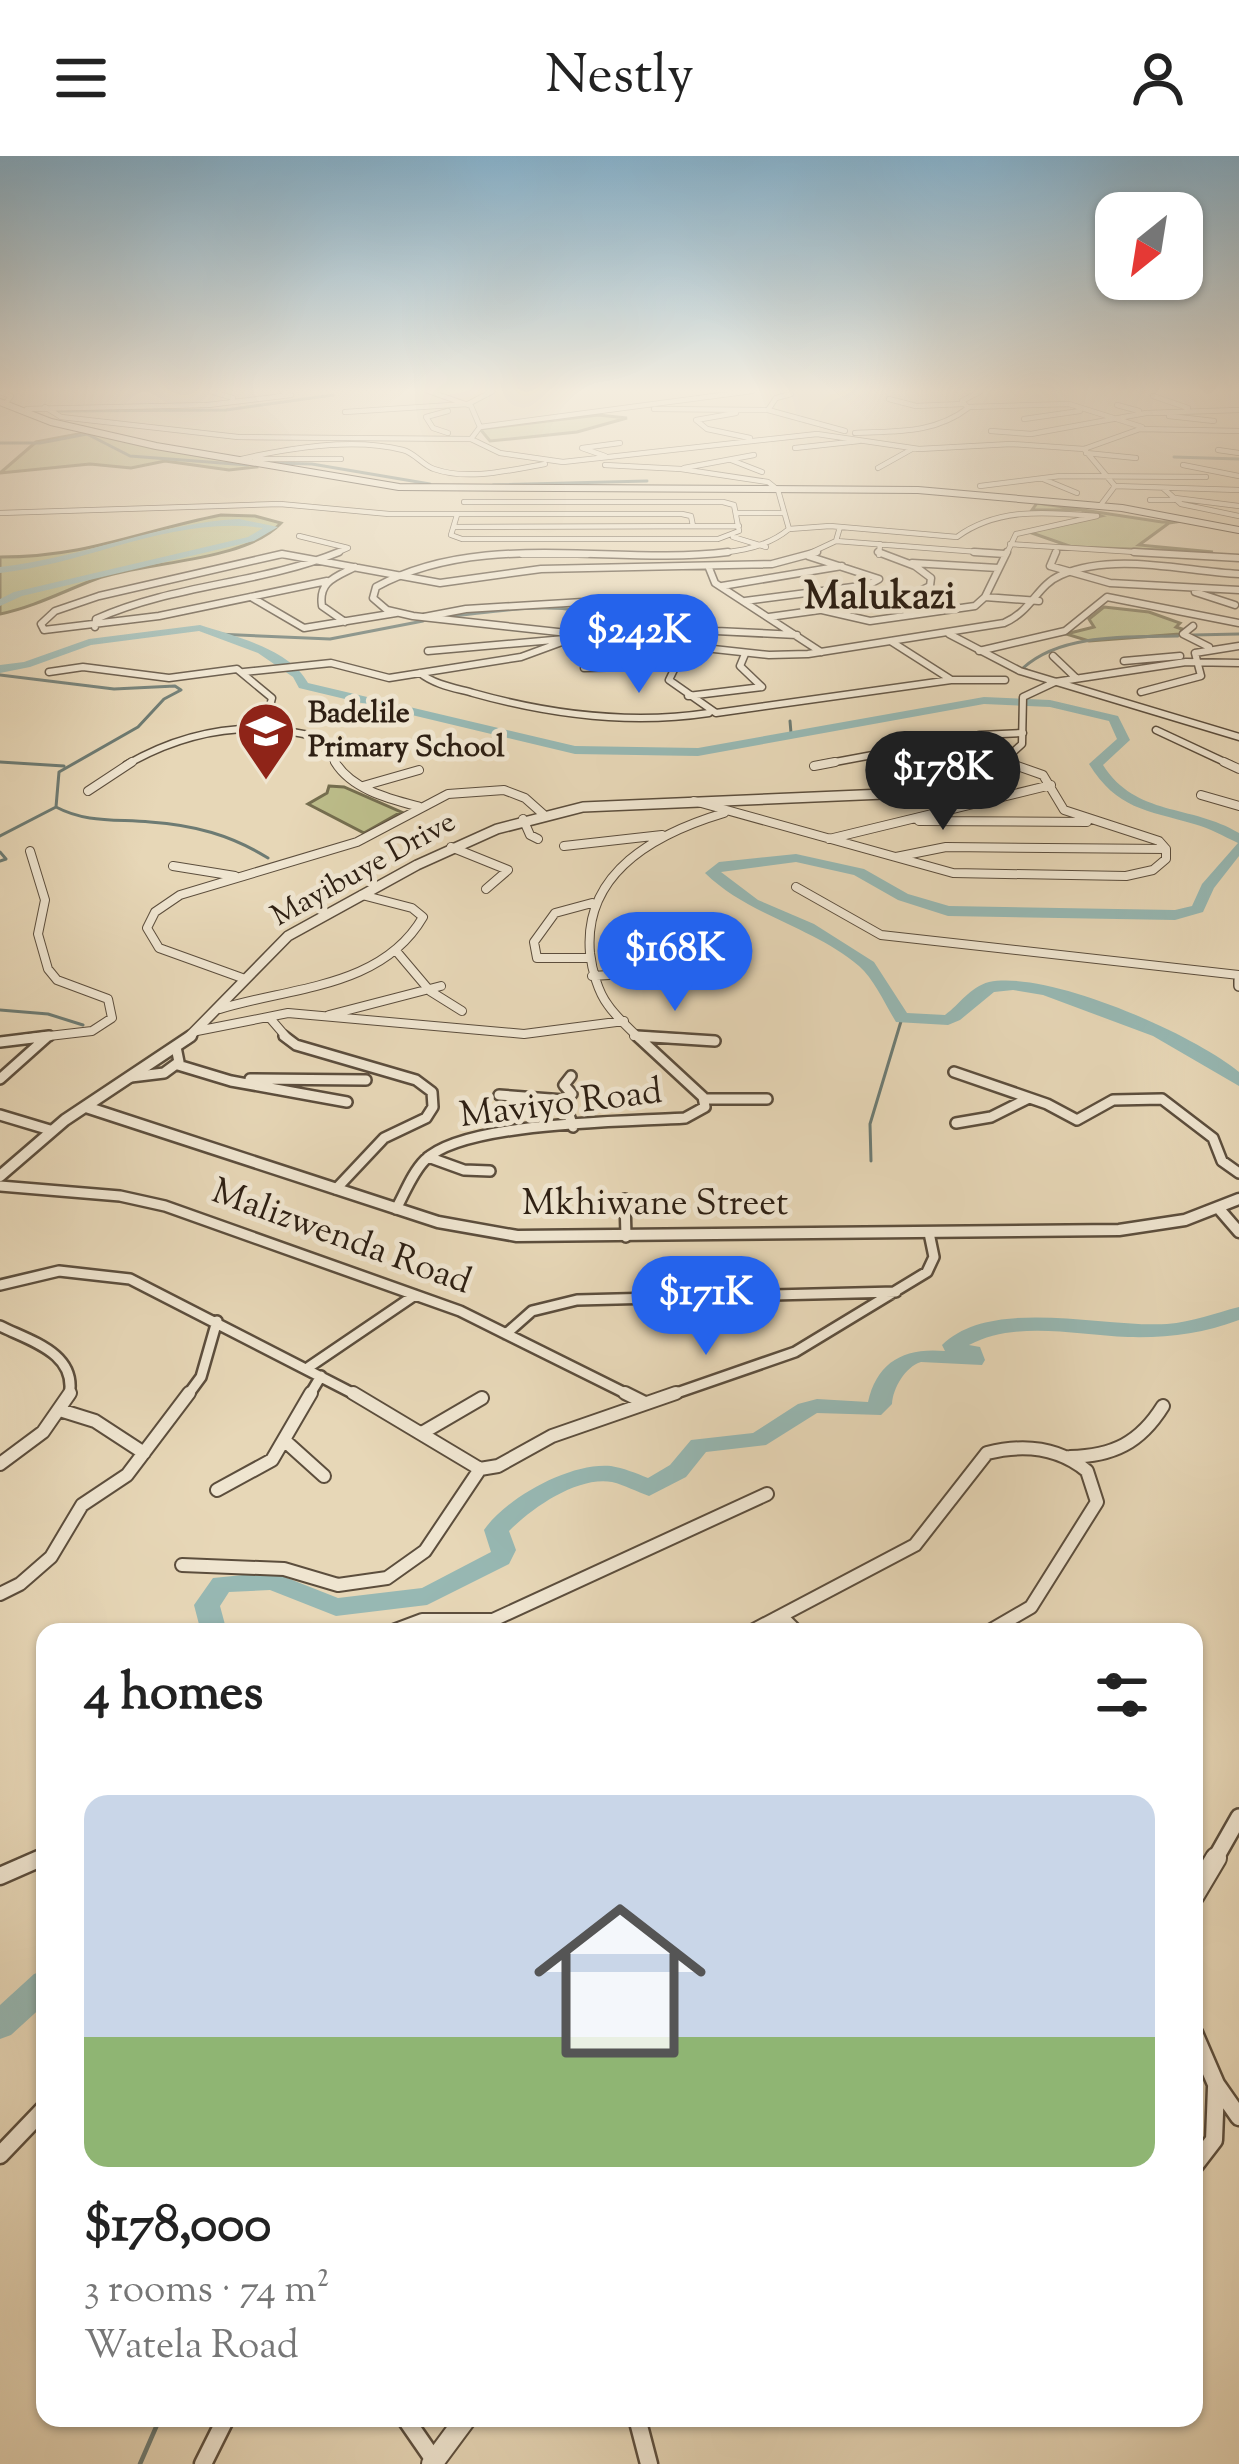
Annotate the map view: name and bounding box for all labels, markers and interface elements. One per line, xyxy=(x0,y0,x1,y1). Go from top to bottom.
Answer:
text: Nestly xyxy=(545,39,694,117)
icon: menu xyxy=(48,45,114,111)
icon: person xyxy=(1125,45,1191,111)
north arrow xyxy=(1095,192,1203,300)
map controls xyxy=(1095,192,1203,300)
district label: Malukazi xyxy=(804,571,956,627)
pin: $242K xyxy=(555,594,723,696)
text: $242K xyxy=(586,605,692,661)
place label: Badelile Primary School xyxy=(308,693,505,770)
school or university icon: Badelile Primary School xyxy=(235,700,297,782)
pin: $178K xyxy=(859,731,1027,833)
text: $178K xyxy=(892,742,994,798)
street label: Mayibuye Drive xyxy=(264,802,464,938)
pin: $168K xyxy=(591,912,759,1014)
text: $168K xyxy=(624,923,726,979)
street label: Maviyo Road xyxy=(457,1067,665,1143)
street label: Malizwenda Road xyxy=(204,1167,478,1309)
street label: Mkhiwane Street xyxy=(522,1179,788,1231)
pin: $171K xyxy=(622,1256,790,1358)
text: $171K xyxy=(658,1267,754,1323)
text: 4 homes xyxy=(84,1659,263,1732)
icon: filters xyxy=(1089,1662,1155,1728)
icon: home xyxy=(512,1873,728,2089)
text: $178,000 xyxy=(84,2191,271,2264)
text: 3 rooms · 74 m² xyxy=(84,2264,330,2320)
text: Watela Road xyxy=(84,2320,299,2376)

